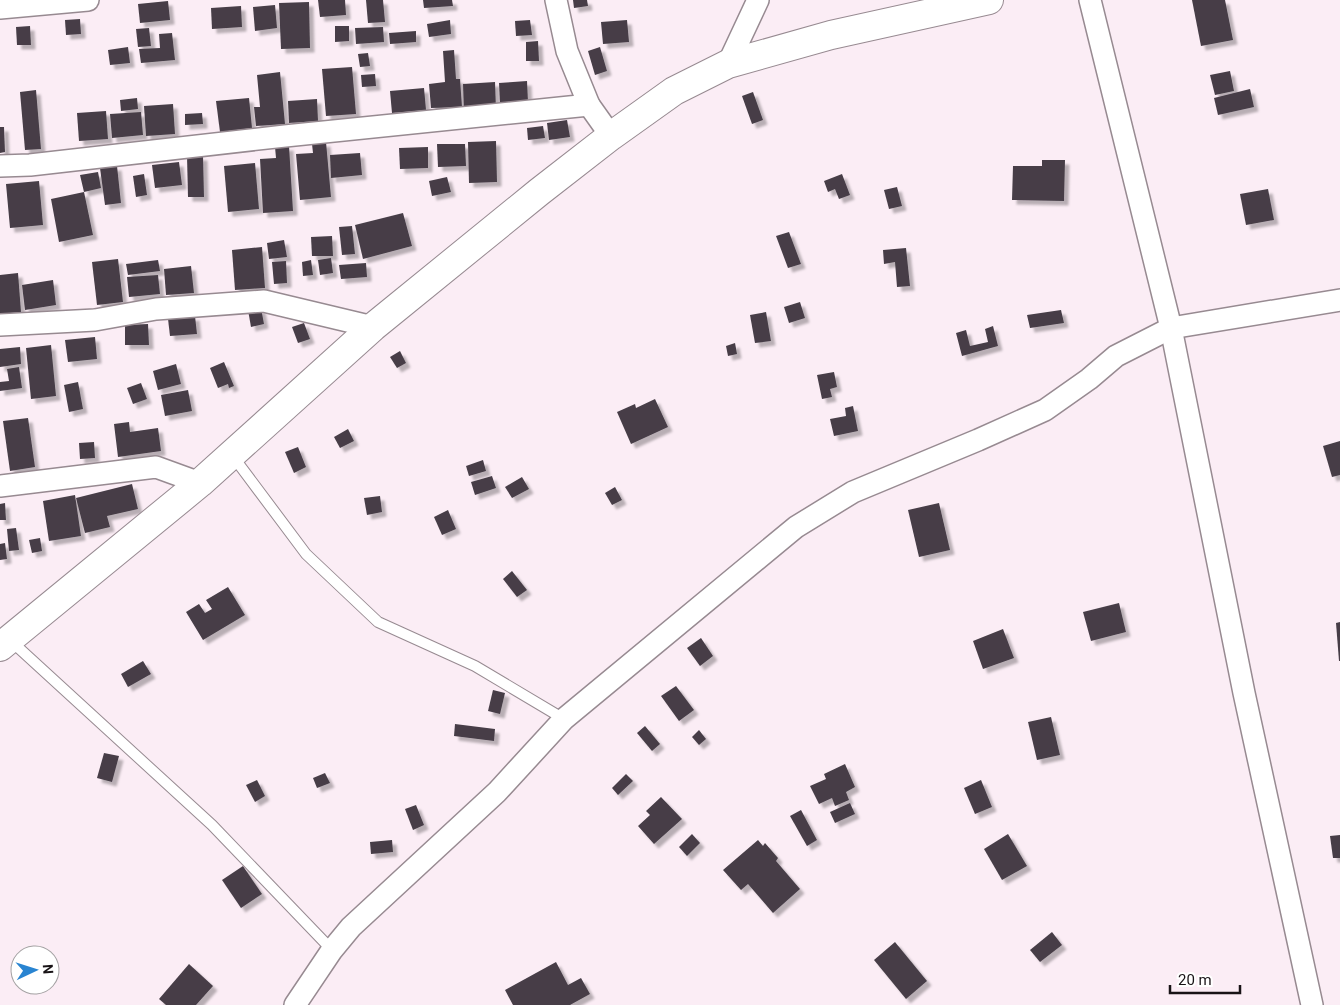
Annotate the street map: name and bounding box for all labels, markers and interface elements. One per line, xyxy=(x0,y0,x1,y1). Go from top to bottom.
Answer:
north arrow xyxy=(10,945,60,995)
scale bar xyxy=(1170,962,1240,994)
text: N xyxy=(40,964,56,975)
text: 20 m xyxy=(1178,971,1212,989)

